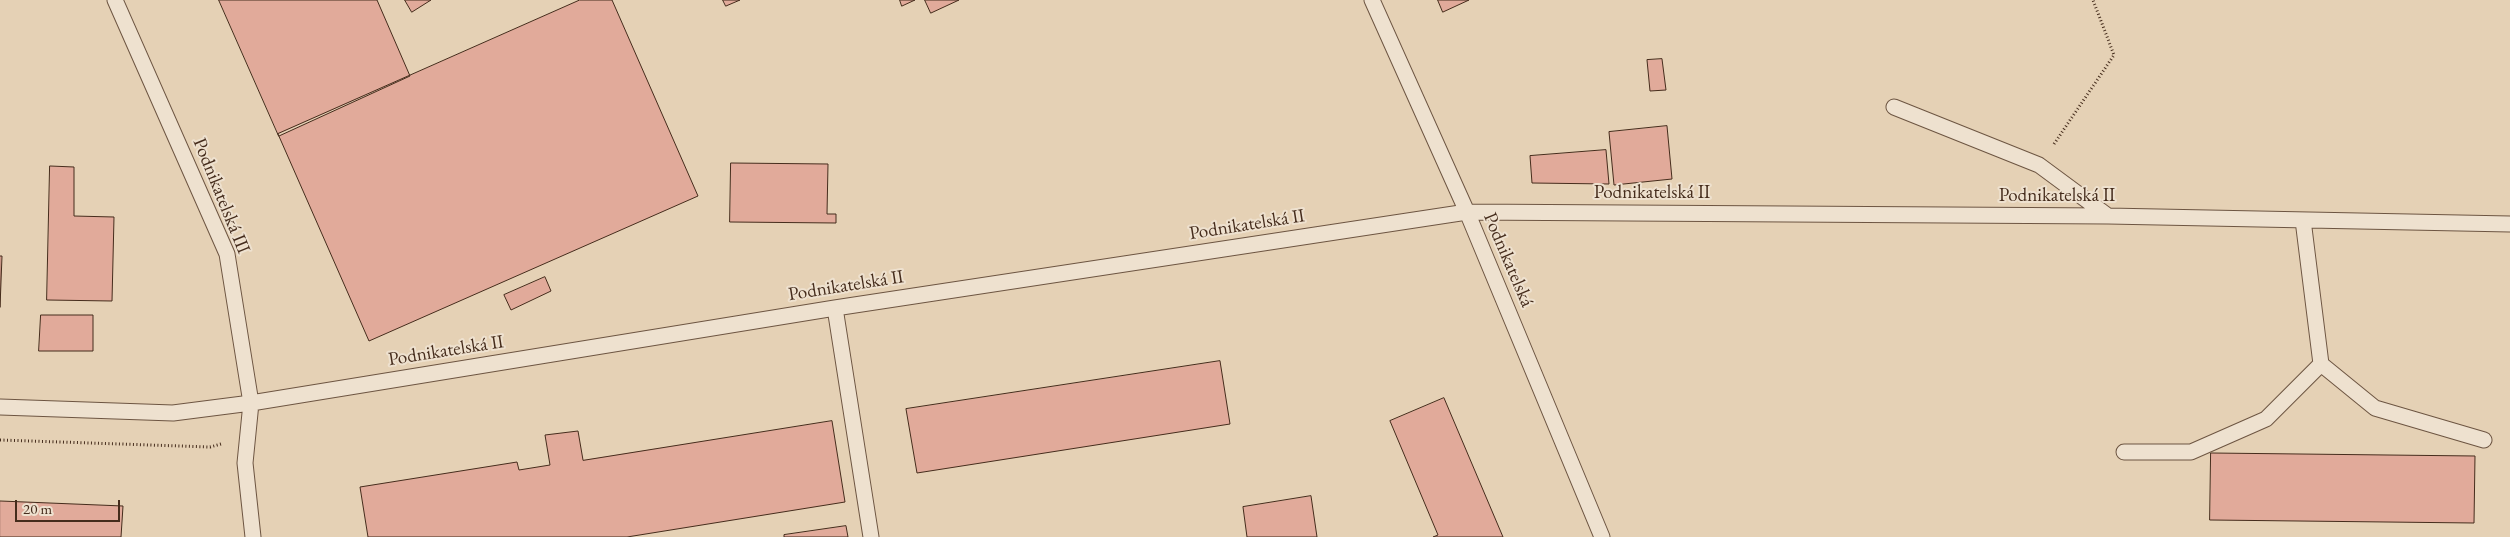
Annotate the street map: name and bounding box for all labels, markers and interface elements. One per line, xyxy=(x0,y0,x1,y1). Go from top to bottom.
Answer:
street label: Podnikatelská Ⅲ xyxy=(187,135,255,257)
street label: Podnikatelská Ⅱ xyxy=(1594,182,1710,204)
street label: Podnikatelská Ⅱ xyxy=(1999,185,2115,207)
street label: Podnikatelská Ⅱ xyxy=(1188,205,1306,245)
street label: Podnikatelská xyxy=(1478,209,1538,311)
street label: Podnikatelská Ⅱ xyxy=(787,266,905,306)
street label: Podnikatelská Ⅱ xyxy=(387,331,505,371)
scale bar xyxy=(18,490,122,522)
text: 20 m xyxy=(23,499,52,518)

